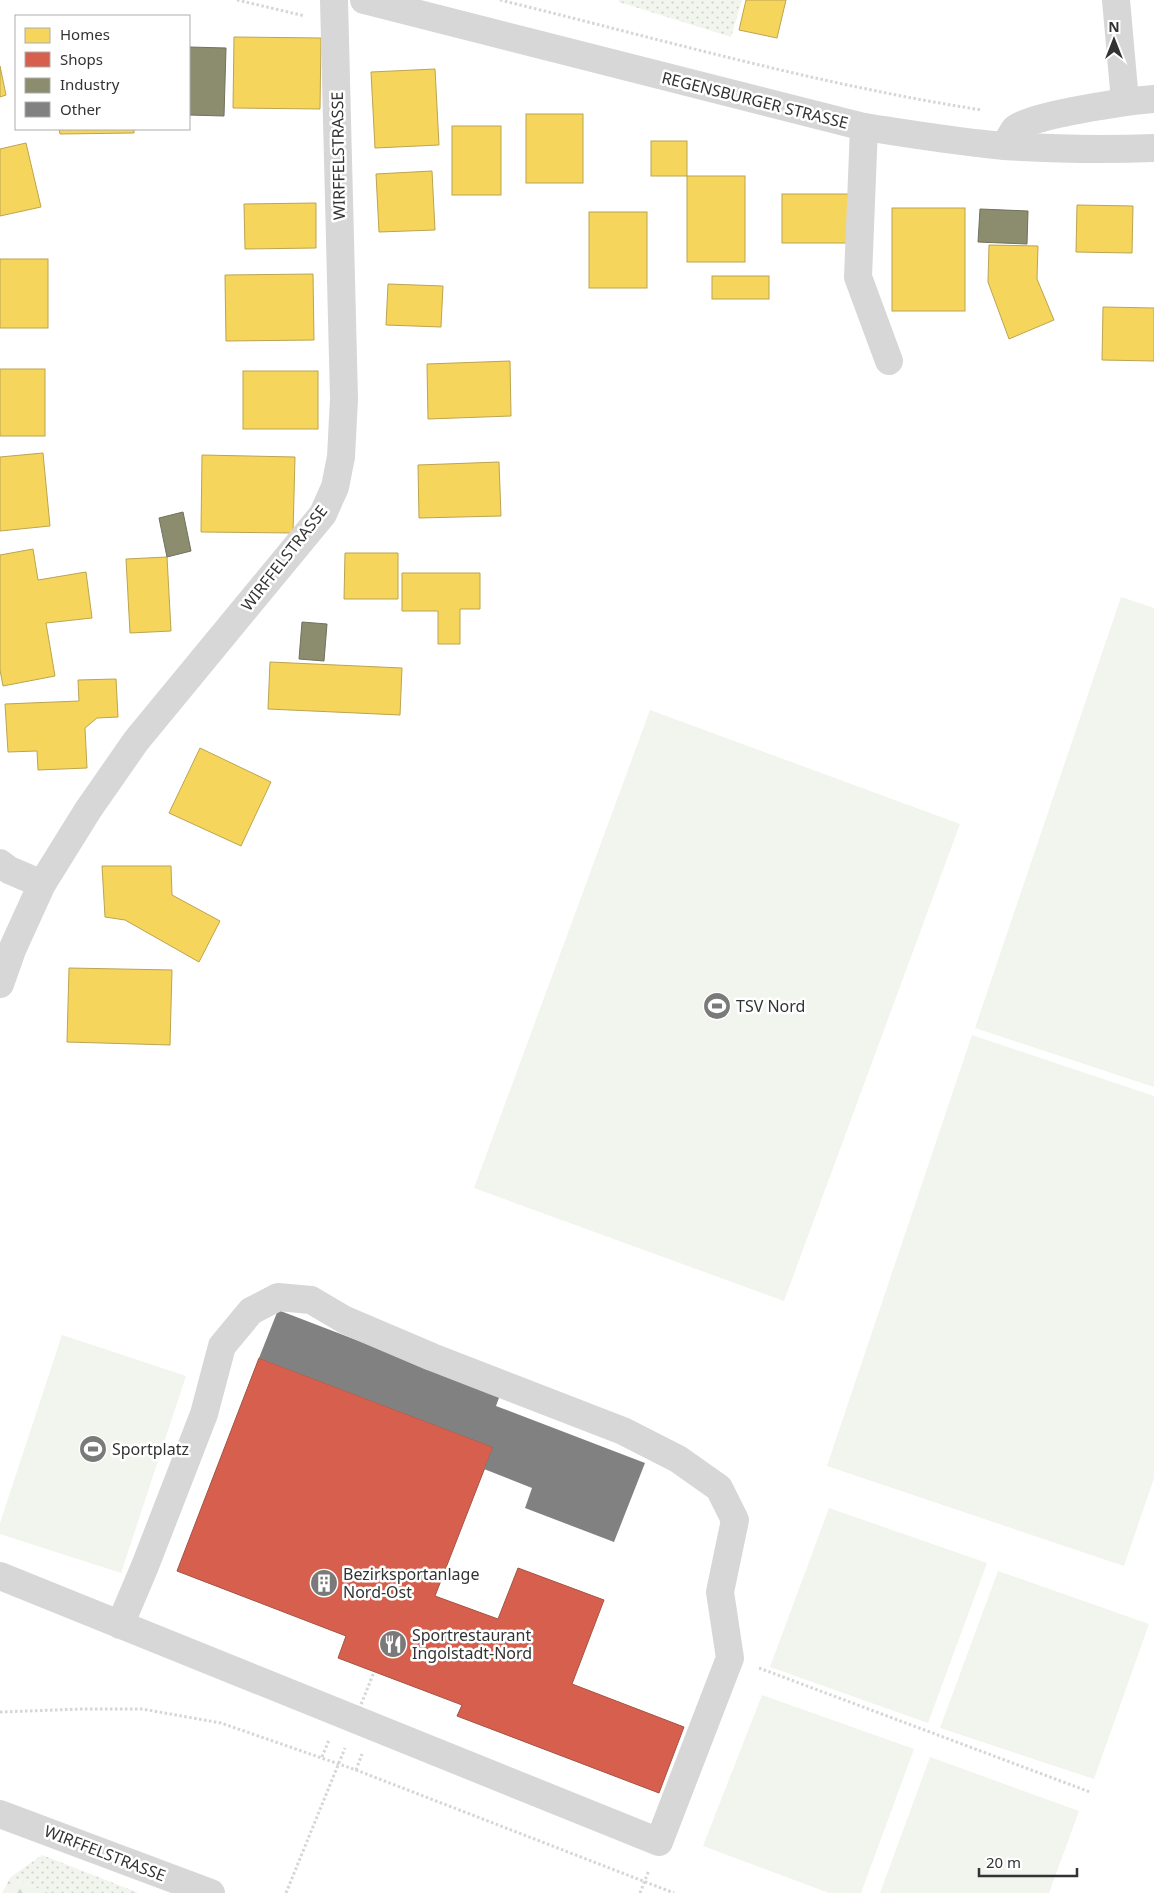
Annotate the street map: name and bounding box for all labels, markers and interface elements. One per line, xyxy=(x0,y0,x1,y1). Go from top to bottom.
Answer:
legend xyxy=(15,15,190,130)
north arrow xyxy=(1089,15,1139,65)
text: N xyxy=(1108,17,1120,36)
text: Homes xyxy=(60,24,110,44)
text: Shops xyxy=(60,49,103,69)
street label: REGENSBURGER STRASSE xyxy=(659,66,851,134)
text: Industry xyxy=(60,74,120,94)
street label: WIRFFELSTRASSE xyxy=(326,92,350,220)
text: Other xyxy=(60,99,101,119)
street label: WIRFFELSTRASSE xyxy=(236,501,332,615)
sports icon: TSV Nord xyxy=(702,991,732,1021)
place label: TSV Nord xyxy=(736,995,805,1017)
sports icon: Sportplatz xyxy=(78,1434,108,1464)
place label: Sportplatz xyxy=(112,1438,189,1460)
place label: Bezirksportanlage Nord-Ost xyxy=(343,1563,479,1603)
building icon: Bezirksportanlage Nord-Ost xyxy=(309,1568,339,1598)
place label: Sportrestaurant Ingolstadt-Nord xyxy=(412,1624,532,1664)
restaurant icon: Sportrestaurant Ingolstadt-Nord xyxy=(378,1629,408,1659)
street label: WIRFFELSTRASSE xyxy=(41,1820,169,1886)
scale bar xyxy=(979,1846,1076,1878)
text: 20 m xyxy=(986,1852,1021,1872)

